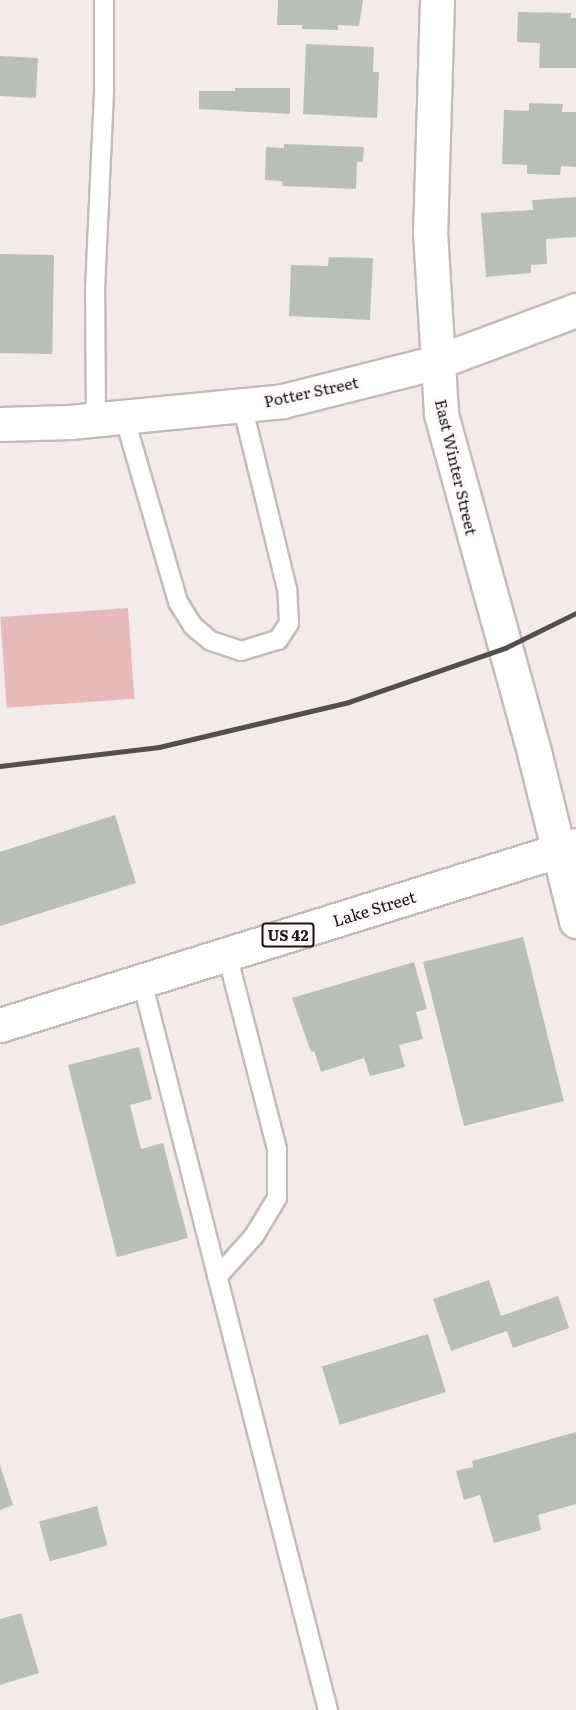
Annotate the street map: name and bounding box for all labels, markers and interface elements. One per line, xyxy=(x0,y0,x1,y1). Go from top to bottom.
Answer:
street label: Potter Street xyxy=(262,372,360,410)
street label: East Winter Street xyxy=(432,397,482,537)
street label: Lake Street xyxy=(330,886,418,930)
road number: US 42 xyxy=(261,923,315,947)

